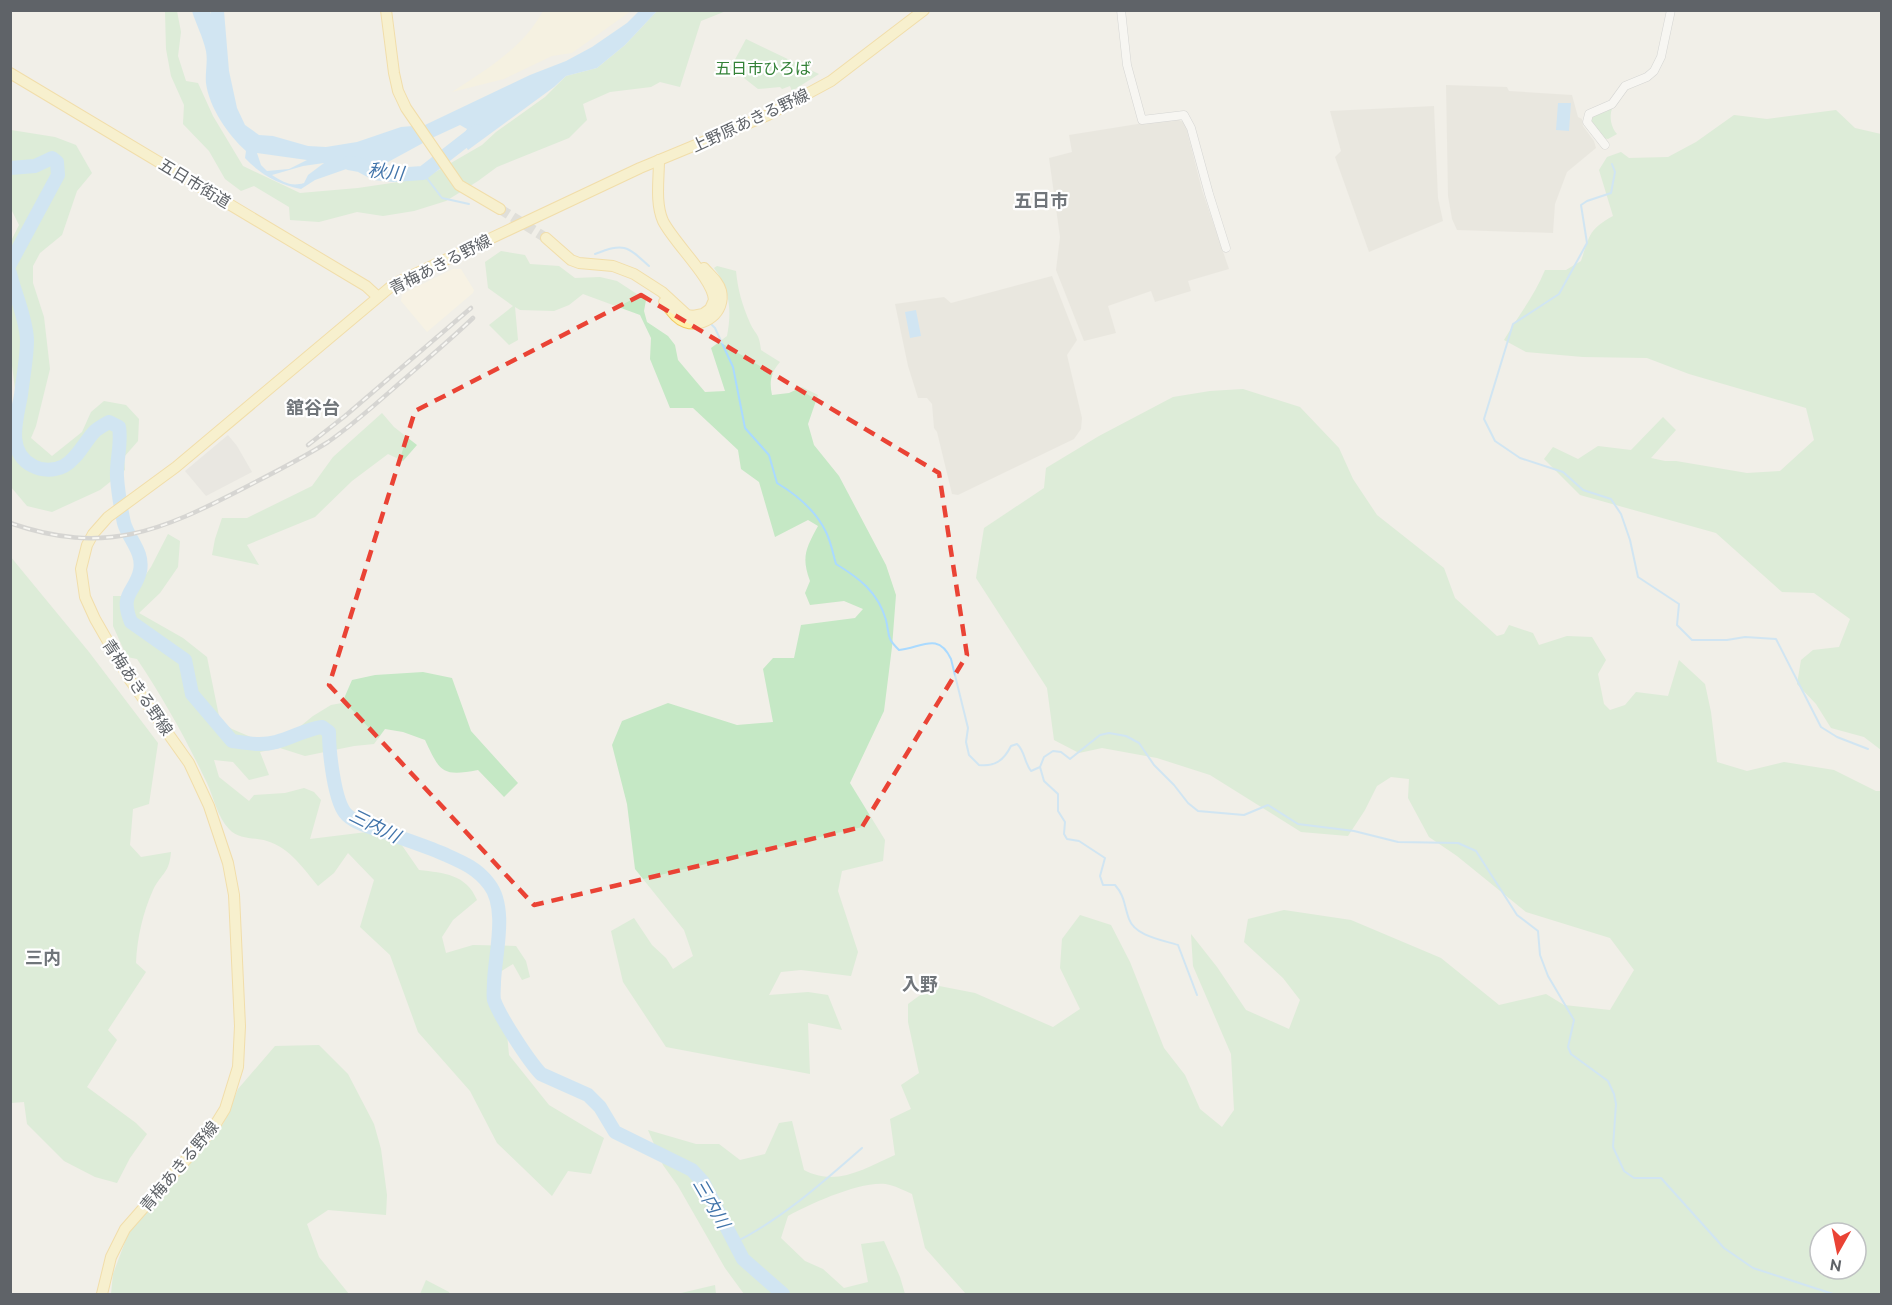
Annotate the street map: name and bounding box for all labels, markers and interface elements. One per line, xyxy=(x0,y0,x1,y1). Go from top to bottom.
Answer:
park label: 五日市ひろば xyxy=(715,59,811,77)
street label: 上野原あきる野線 xyxy=(688,85,812,155)
street label: 五日市街道 xyxy=(156,155,234,211)
water label: 秋川 xyxy=(367,159,407,183)
district label: 五日市 xyxy=(1014,190,1068,210)
street label: 青梅あきる野線 xyxy=(386,231,494,297)
district label: 舘谷台 xyxy=(286,397,340,417)
street label: 青梅あきる野線 xyxy=(99,636,177,738)
water label: 三内川 xyxy=(346,804,405,847)
district label: 三内 xyxy=(25,947,61,967)
district label: 入野 xyxy=(902,974,938,994)
street label: 青梅あきる野線 xyxy=(136,1117,222,1215)
water label: 三内川 xyxy=(690,1175,735,1233)
north arrow xyxy=(1808,1221,1868,1281)
text: N xyxy=(1828,1256,1843,1276)

